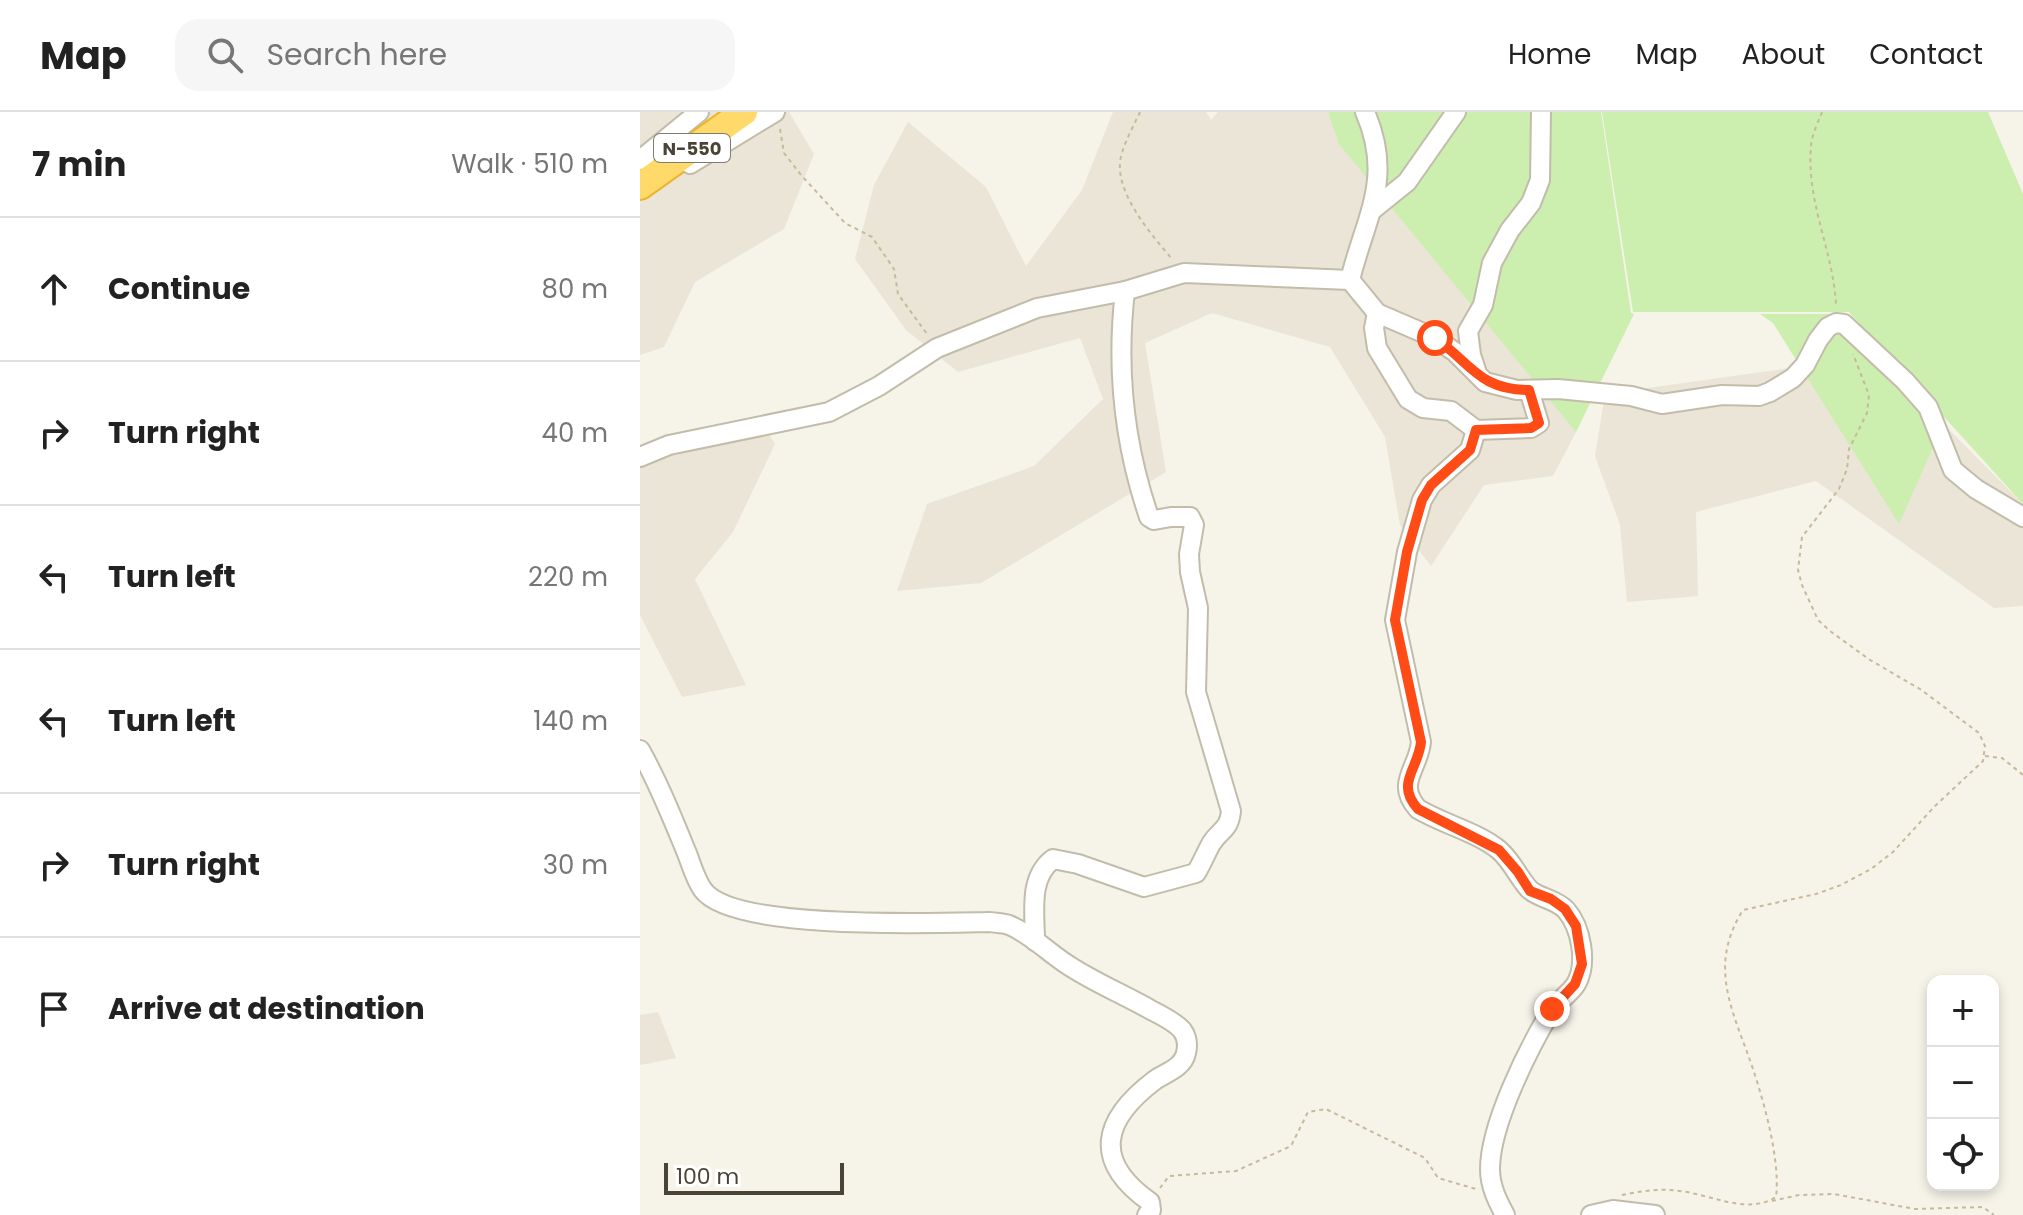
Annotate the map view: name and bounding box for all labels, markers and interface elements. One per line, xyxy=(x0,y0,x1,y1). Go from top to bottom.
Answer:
search box xyxy=(175,19,735,91)
text: Map xyxy=(40,29,127,82)
icon: search xyxy=(203,33,247,77)
text: Search here xyxy=(267,33,447,76)
text: Home xyxy=(1508,35,1591,74)
text: Map xyxy=(1635,35,1697,74)
text: About xyxy=(1741,35,1825,74)
text: Contact xyxy=(1869,35,1983,74)
road number: N-550 xyxy=(654,134,730,162)
text: 7 min xyxy=(32,140,126,188)
text: Walk · 510 m xyxy=(451,146,608,182)
icon: ahead xyxy=(32,267,76,311)
text: Continue xyxy=(108,267,250,310)
text: 80 m xyxy=(542,271,608,307)
route start xyxy=(1417,320,1453,356)
icon: right xyxy=(32,411,76,455)
text: Turn right xyxy=(108,411,260,454)
text: 40 m xyxy=(542,415,608,451)
icon: left xyxy=(32,555,76,599)
text: Turn left xyxy=(108,555,236,598)
text: 220 m xyxy=(528,559,608,595)
icon: left xyxy=(32,699,76,743)
text: Turn left xyxy=(108,699,236,742)
text: 140 m xyxy=(533,703,608,739)
icon: right xyxy=(32,843,76,887)
text: Turn right xyxy=(108,843,260,886)
text: 30 m xyxy=(543,847,608,883)
map controls xyxy=(1927,975,1999,1191)
button: + xyxy=(1927,975,1999,1047)
icon: arrive xyxy=(32,987,76,1031)
text: Arrive at destination xyxy=(108,987,425,1030)
route end xyxy=(1534,991,1570,1027)
button: − xyxy=(1927,1047,1999,1119)
button: locate xyxy=(1927,1119,1999,1191)
scale bar xyxy=(664,1159,844,1195)
text: 100 m xyxy=(676,1161,739,1192)

